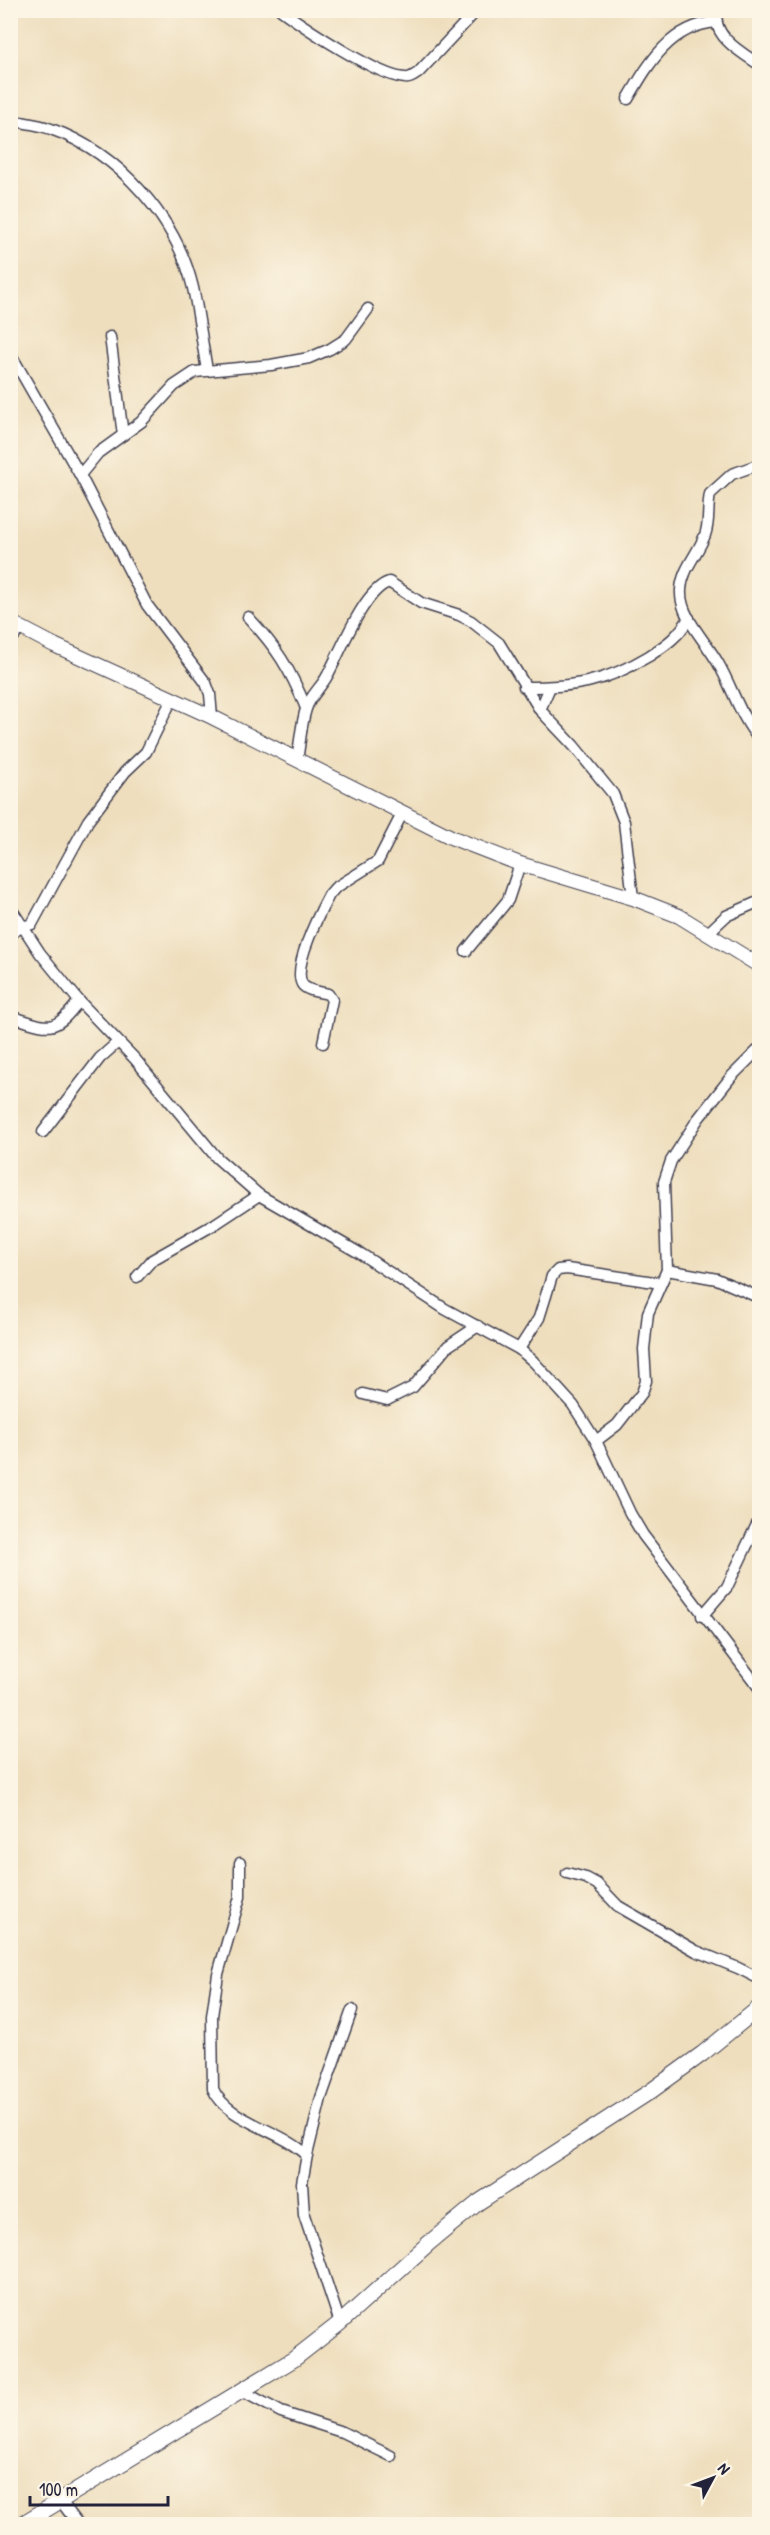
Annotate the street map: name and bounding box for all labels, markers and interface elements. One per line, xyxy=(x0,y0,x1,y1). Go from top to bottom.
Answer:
north arrow xyxy=(683,2448,743,2508)
text: N xyxy=(713,2458,736,2479)
scale bar xyxy=(30,2469,168,2507)
text: 100 m xyxy=(39,2477,78,2502)

